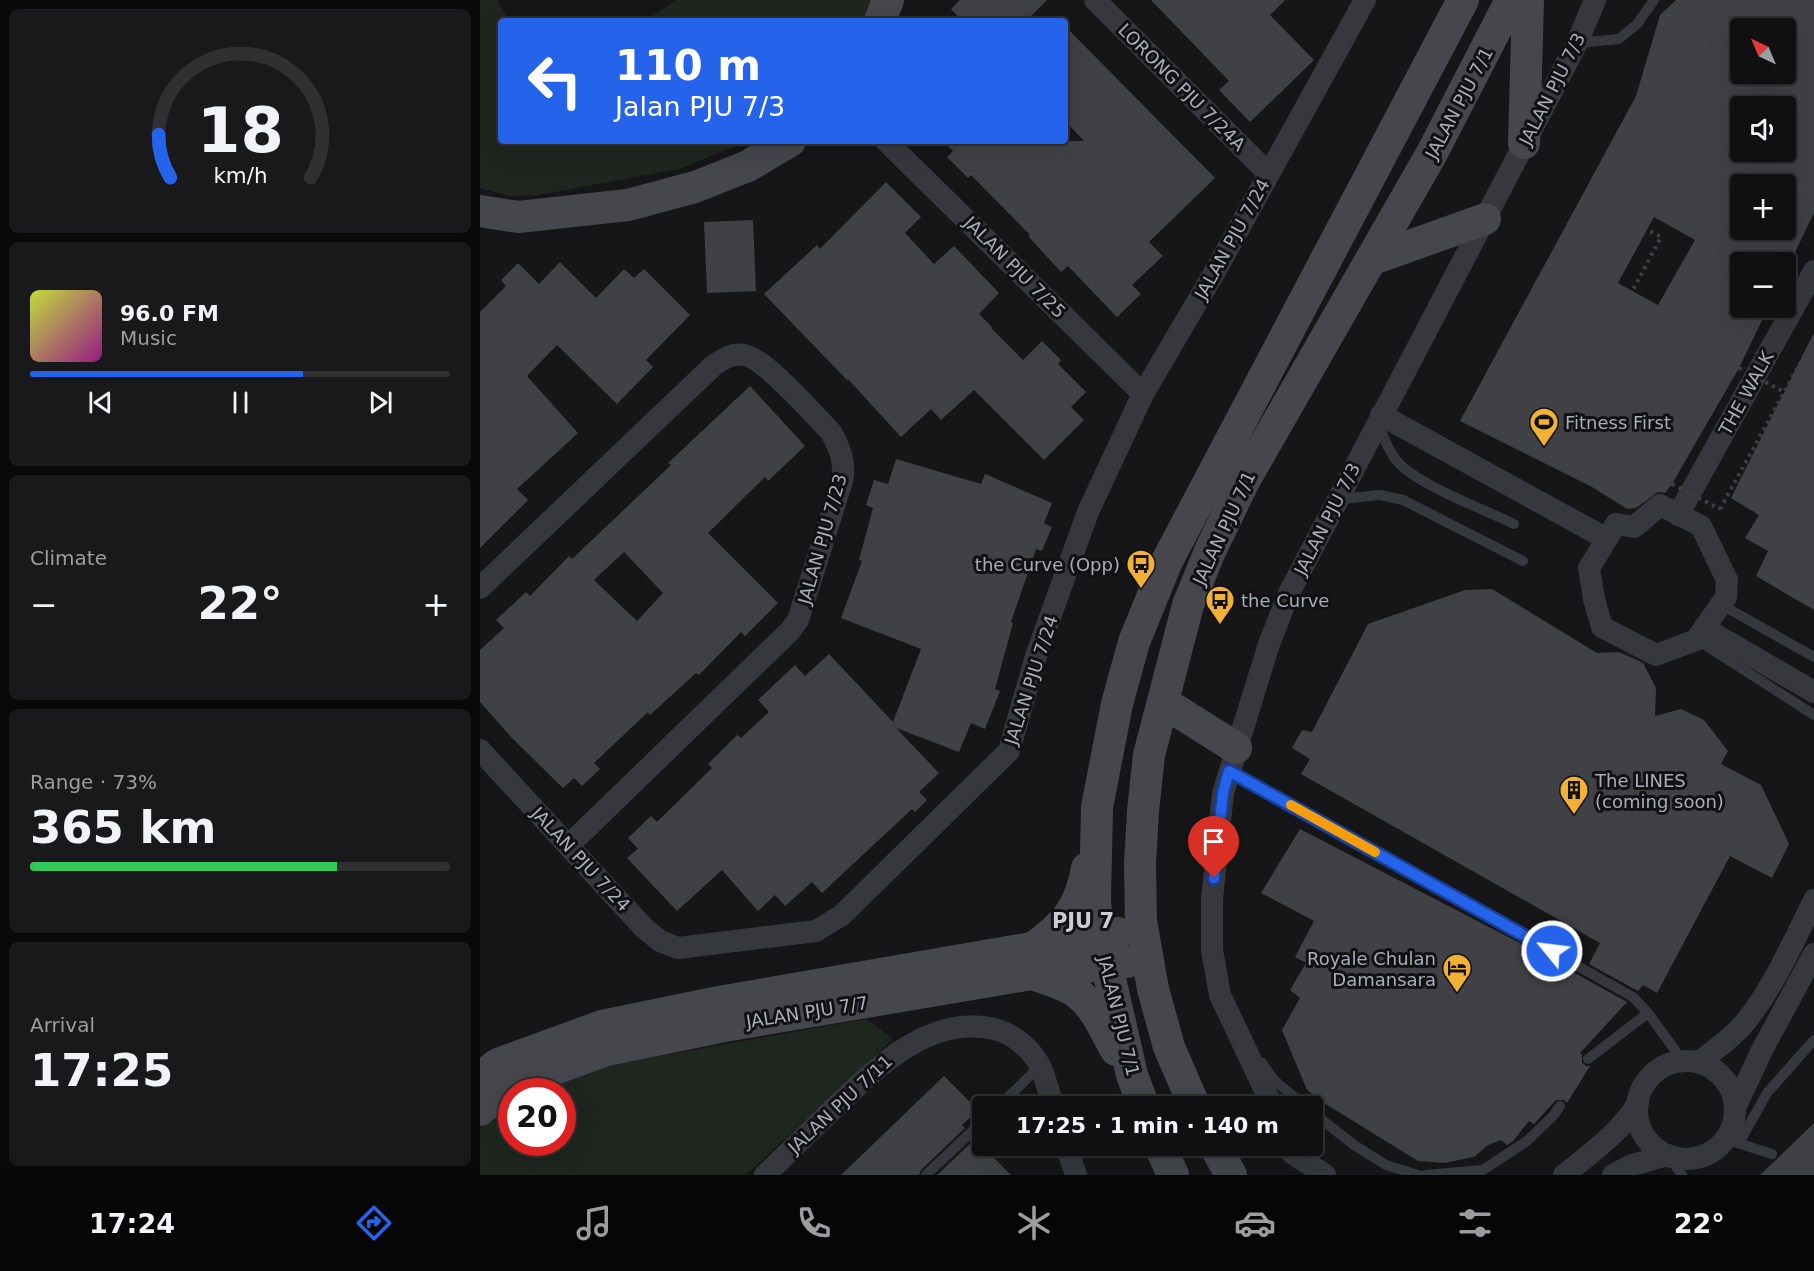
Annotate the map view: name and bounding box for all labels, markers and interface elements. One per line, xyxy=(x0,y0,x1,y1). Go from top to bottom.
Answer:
north arrow xyxy=(1730,18,1796,84)
map controls xyxy=(1730,18,1796,318)
street label: LORONG PJU 7/24A xyxy=(1114,19,1250,155)
street label: JALAN PJU 7/3 xyxy=(1514,29,1589,150)
text: 110 m xyxy=(615,41,761,90)
icon: left xyxy=(516,42,594,120)
street label: JALAN PJU 7/1 xyxy=(1420,44,1497,163)
text: Jalan PJU 7/3 xyxy=(615,91,785,122)
text: 18 xyxy=(197,94,283,167)
button: sound xyxy=(1730,96,1796,162)
text: km/h xyxy=(213,163,267,188)
button: + xyxy=(1730,174,1796,240)
street label: JALAN PJU 7/24 xyxy=(1190,175,1274,304)
street label: JALAN PJU 7/25 xyxy=(959,211,1070,322)
button: − xyxy=(1730,252,1796,318)
text: 96.0 FM xyxy=(120,301,219,326)
text: Music xyxy=(120,326,177,350)
street label: THE WALK xyxy=(1714,346,1778,439)
icon: previous xyxy=(84,386,117,419)
icon: pause xyxy=(224,386,257,419)
icon: next xyxy=(364,386,397,419)
sports icon: Fitness First xyxy=(1528,406,1560,448)
place label: Fitness First xyxy=(1565,412,1671,433)
street label: JALAN PJU 7/3 xyxy=(1289,459,1364,580)
street label: JALAN PJU 7/1 xyxy=(1188,468,1260,589)
street label: JALAN PJU 7/23 xyxy=(793,471,851,608)
text: Climate xyxy=(30,546,107,570)
bus stop icon: the Curve (Opp) xyxy=(1125,548,1157,590)
place label: the Curve (Opp) xyxy=(975,554,1120,575)
text: 22° xyxy=(197,577,283,630)
bus stop icon: the Curve xyxy=(1204,584,1236,626)
text: − xyxy=(30,585,58,624)
text: + xyxy=(422,585,450,624)
place label: the Curve xyxy=(1241,590,1329,611)
street label: JALAN PJU 7/24 xyxy=(1000,613,1062,748)
text: Range · 73% xyxy=(30,770,157,794)
place label: The LINES (coming soon) xyxy=(1594,770,1724,812)
building icon: The LINES (coming soon) xyxy=(1558,774,1590,816)
text: 365 km xyxy=(30,801,216,854)
street label: JALAN PJU 7/24 xyxy=(527,802,635,915)
pin xyxy=(1188,816,1239,878)
icon: arrive xyxy=(1197,825,1230,858)
district label: PJU 7 xyxy=(1052,909,1114,933)
position arrow xyxy=(1520,919,1584,983)
place label: Royale Chulan Damansara xyxy=(1307,948,1436,990)
hotel icon: Royale Chulan Damansara xyxy=(1441,952,1473,994)
street label: JALAN PJU 7/1 xyxy=(1094,953,1144,1078)
street label: JALAN PJU 7/7 xyxy=(743,992,870,1032)
text: Arrival xyxy=(30,1013,95,1037)
text: 17:25 xyxy=(30,1044,173,1097)
street label: JALAN PJU 7/11 xyxy=(783,1050,896,1158)
speed limit sign: 20 xyxy=(498,1078,576,1156)
text: 17:25 · 1 min · 140 m xyxy=(1016,1113,1279,1138)
icon: directions xyxy=(353,1202,395,1244)
icon: music xyxy=(573,1202,615,1244)
icon: phone xyxy=(793,1202,835,1244)
icon: climate xyxy=(1013,1202,1055,1244)
icon: car xyxy=(1234,1202,1276,1244)
icon: filters xyxy=(1454,1202,1496,1244)
text: 17:24 xyxy=(89,1208,175,1239)
text: 22° xyxy=(1674,1208,1725,1239)

